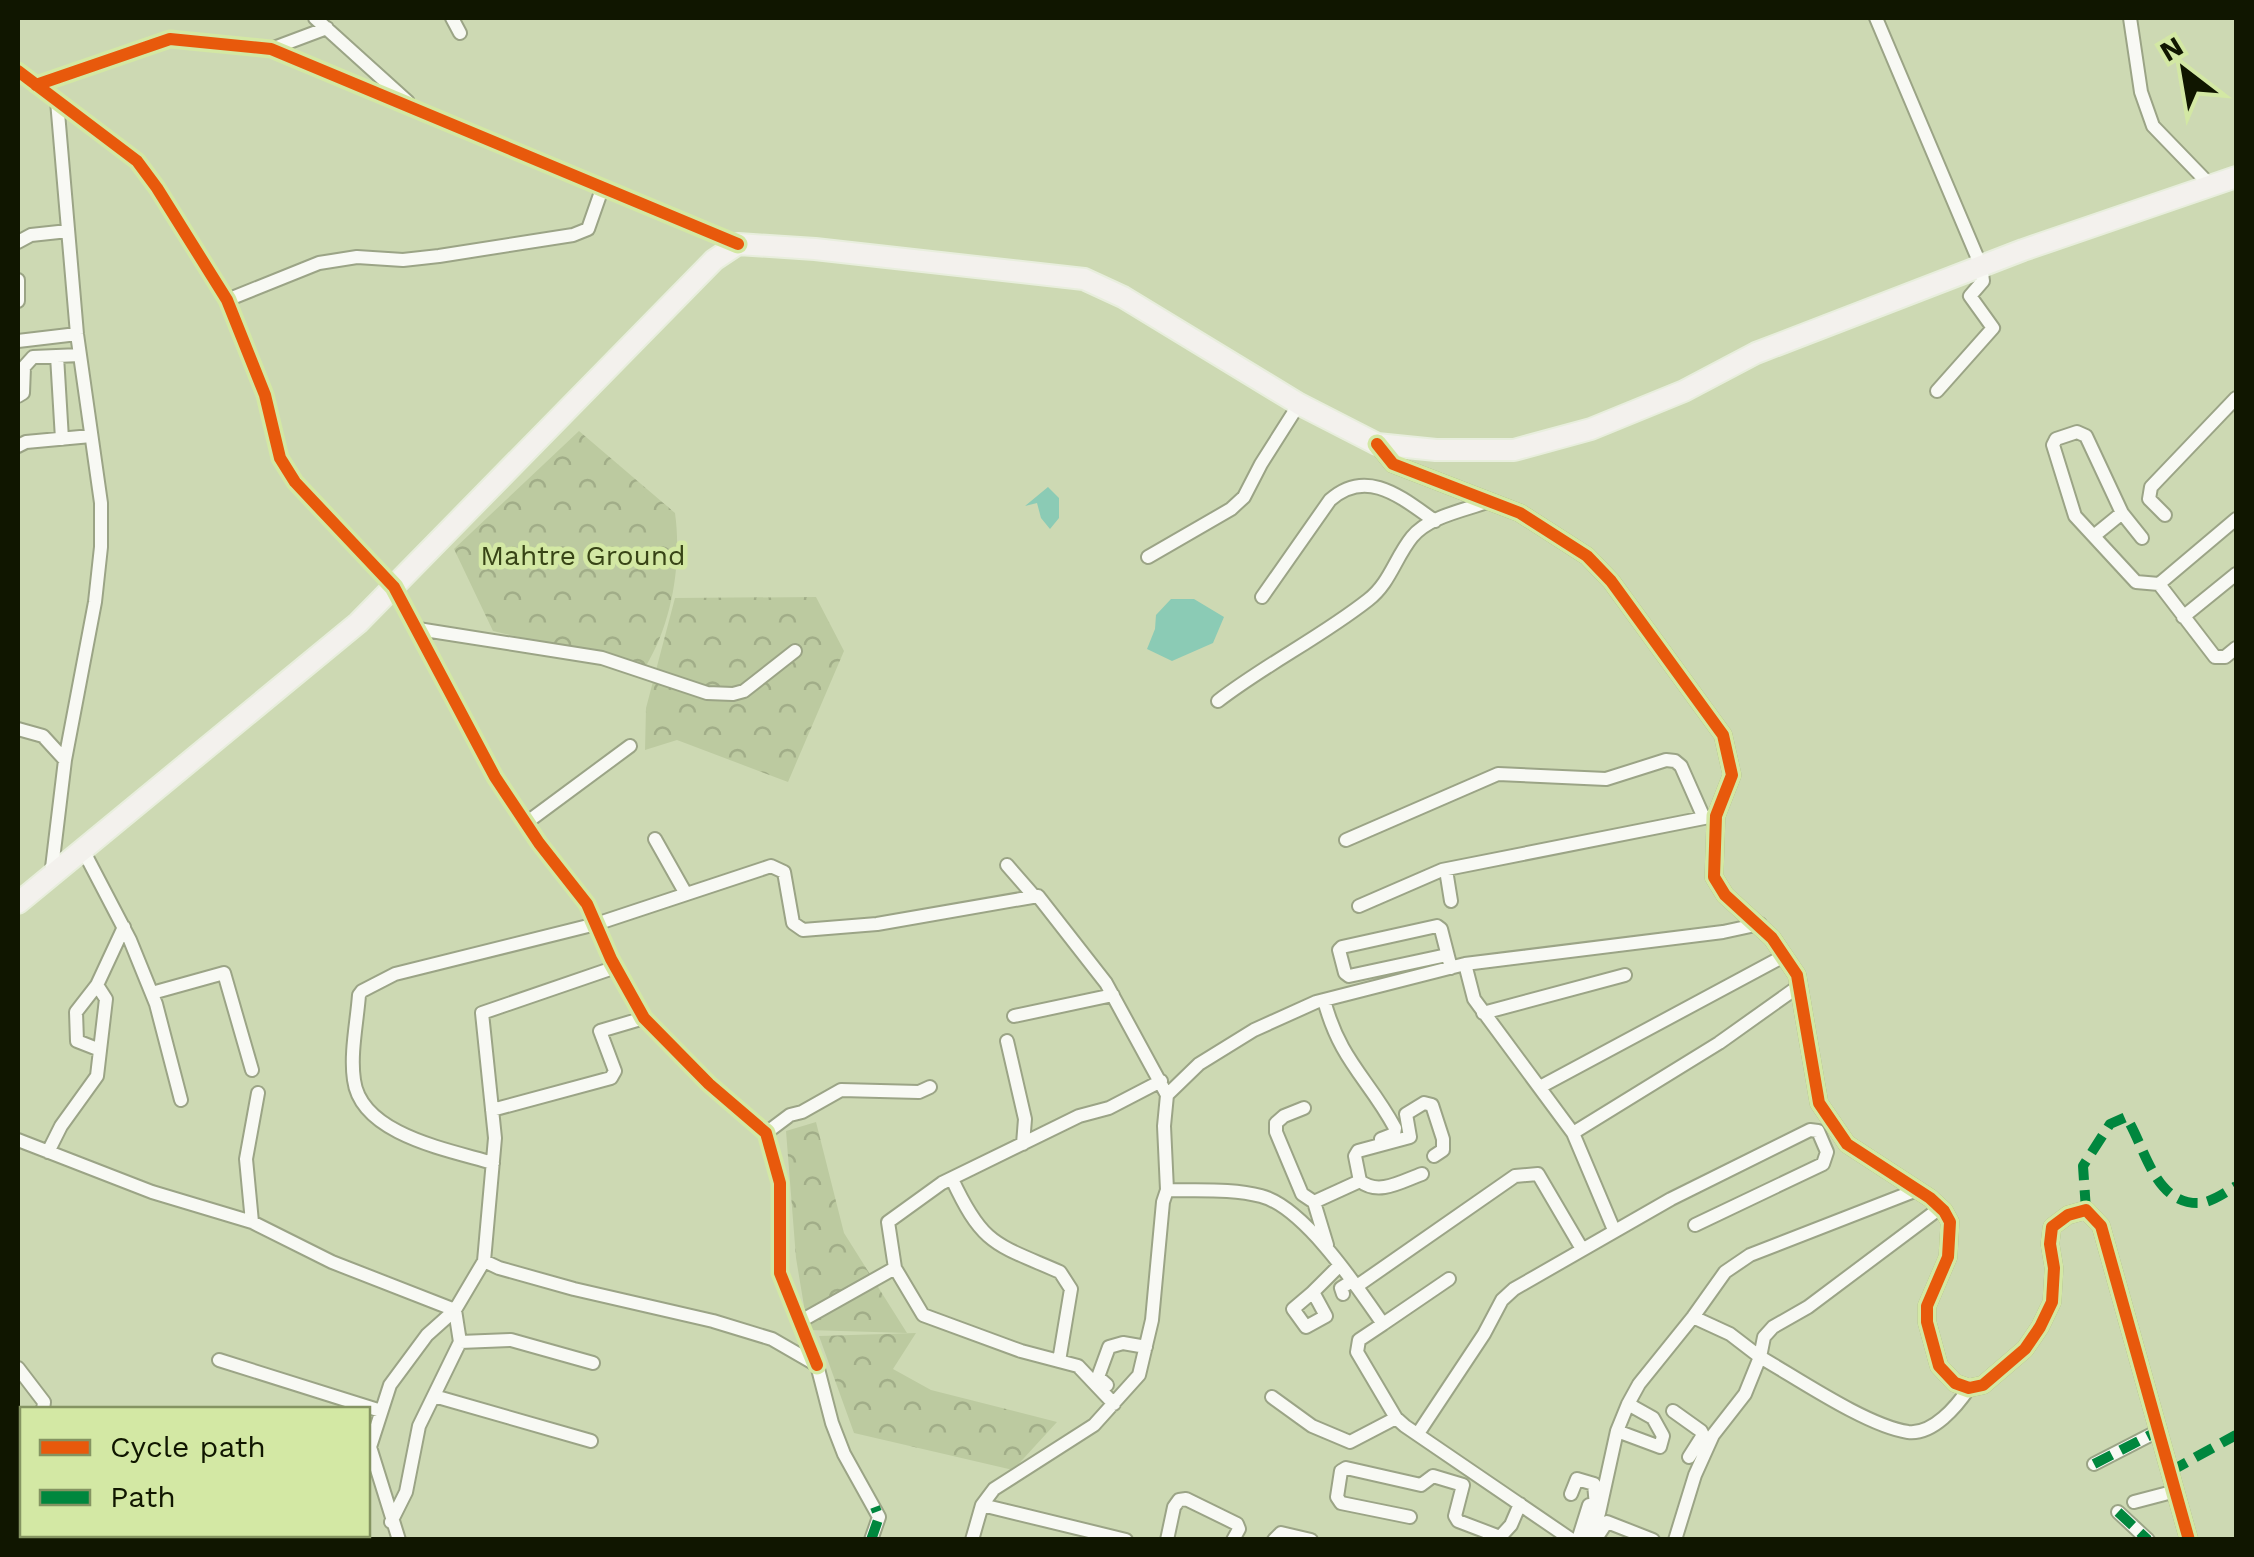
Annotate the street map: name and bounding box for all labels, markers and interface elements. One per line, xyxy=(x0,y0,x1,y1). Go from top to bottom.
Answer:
north arrow xyxy=(2134,20,2234,120)
text: N xyxy=(2154,30,2189,68)
park label: Mahtre Ground xyxy=(480,539,686,572)
legend xyxy=(20,1407,370,1537)
text: Cycle path xyxy=(110,1429,266,1464)
text: Path xyxy=(110,1479,176,1514)

